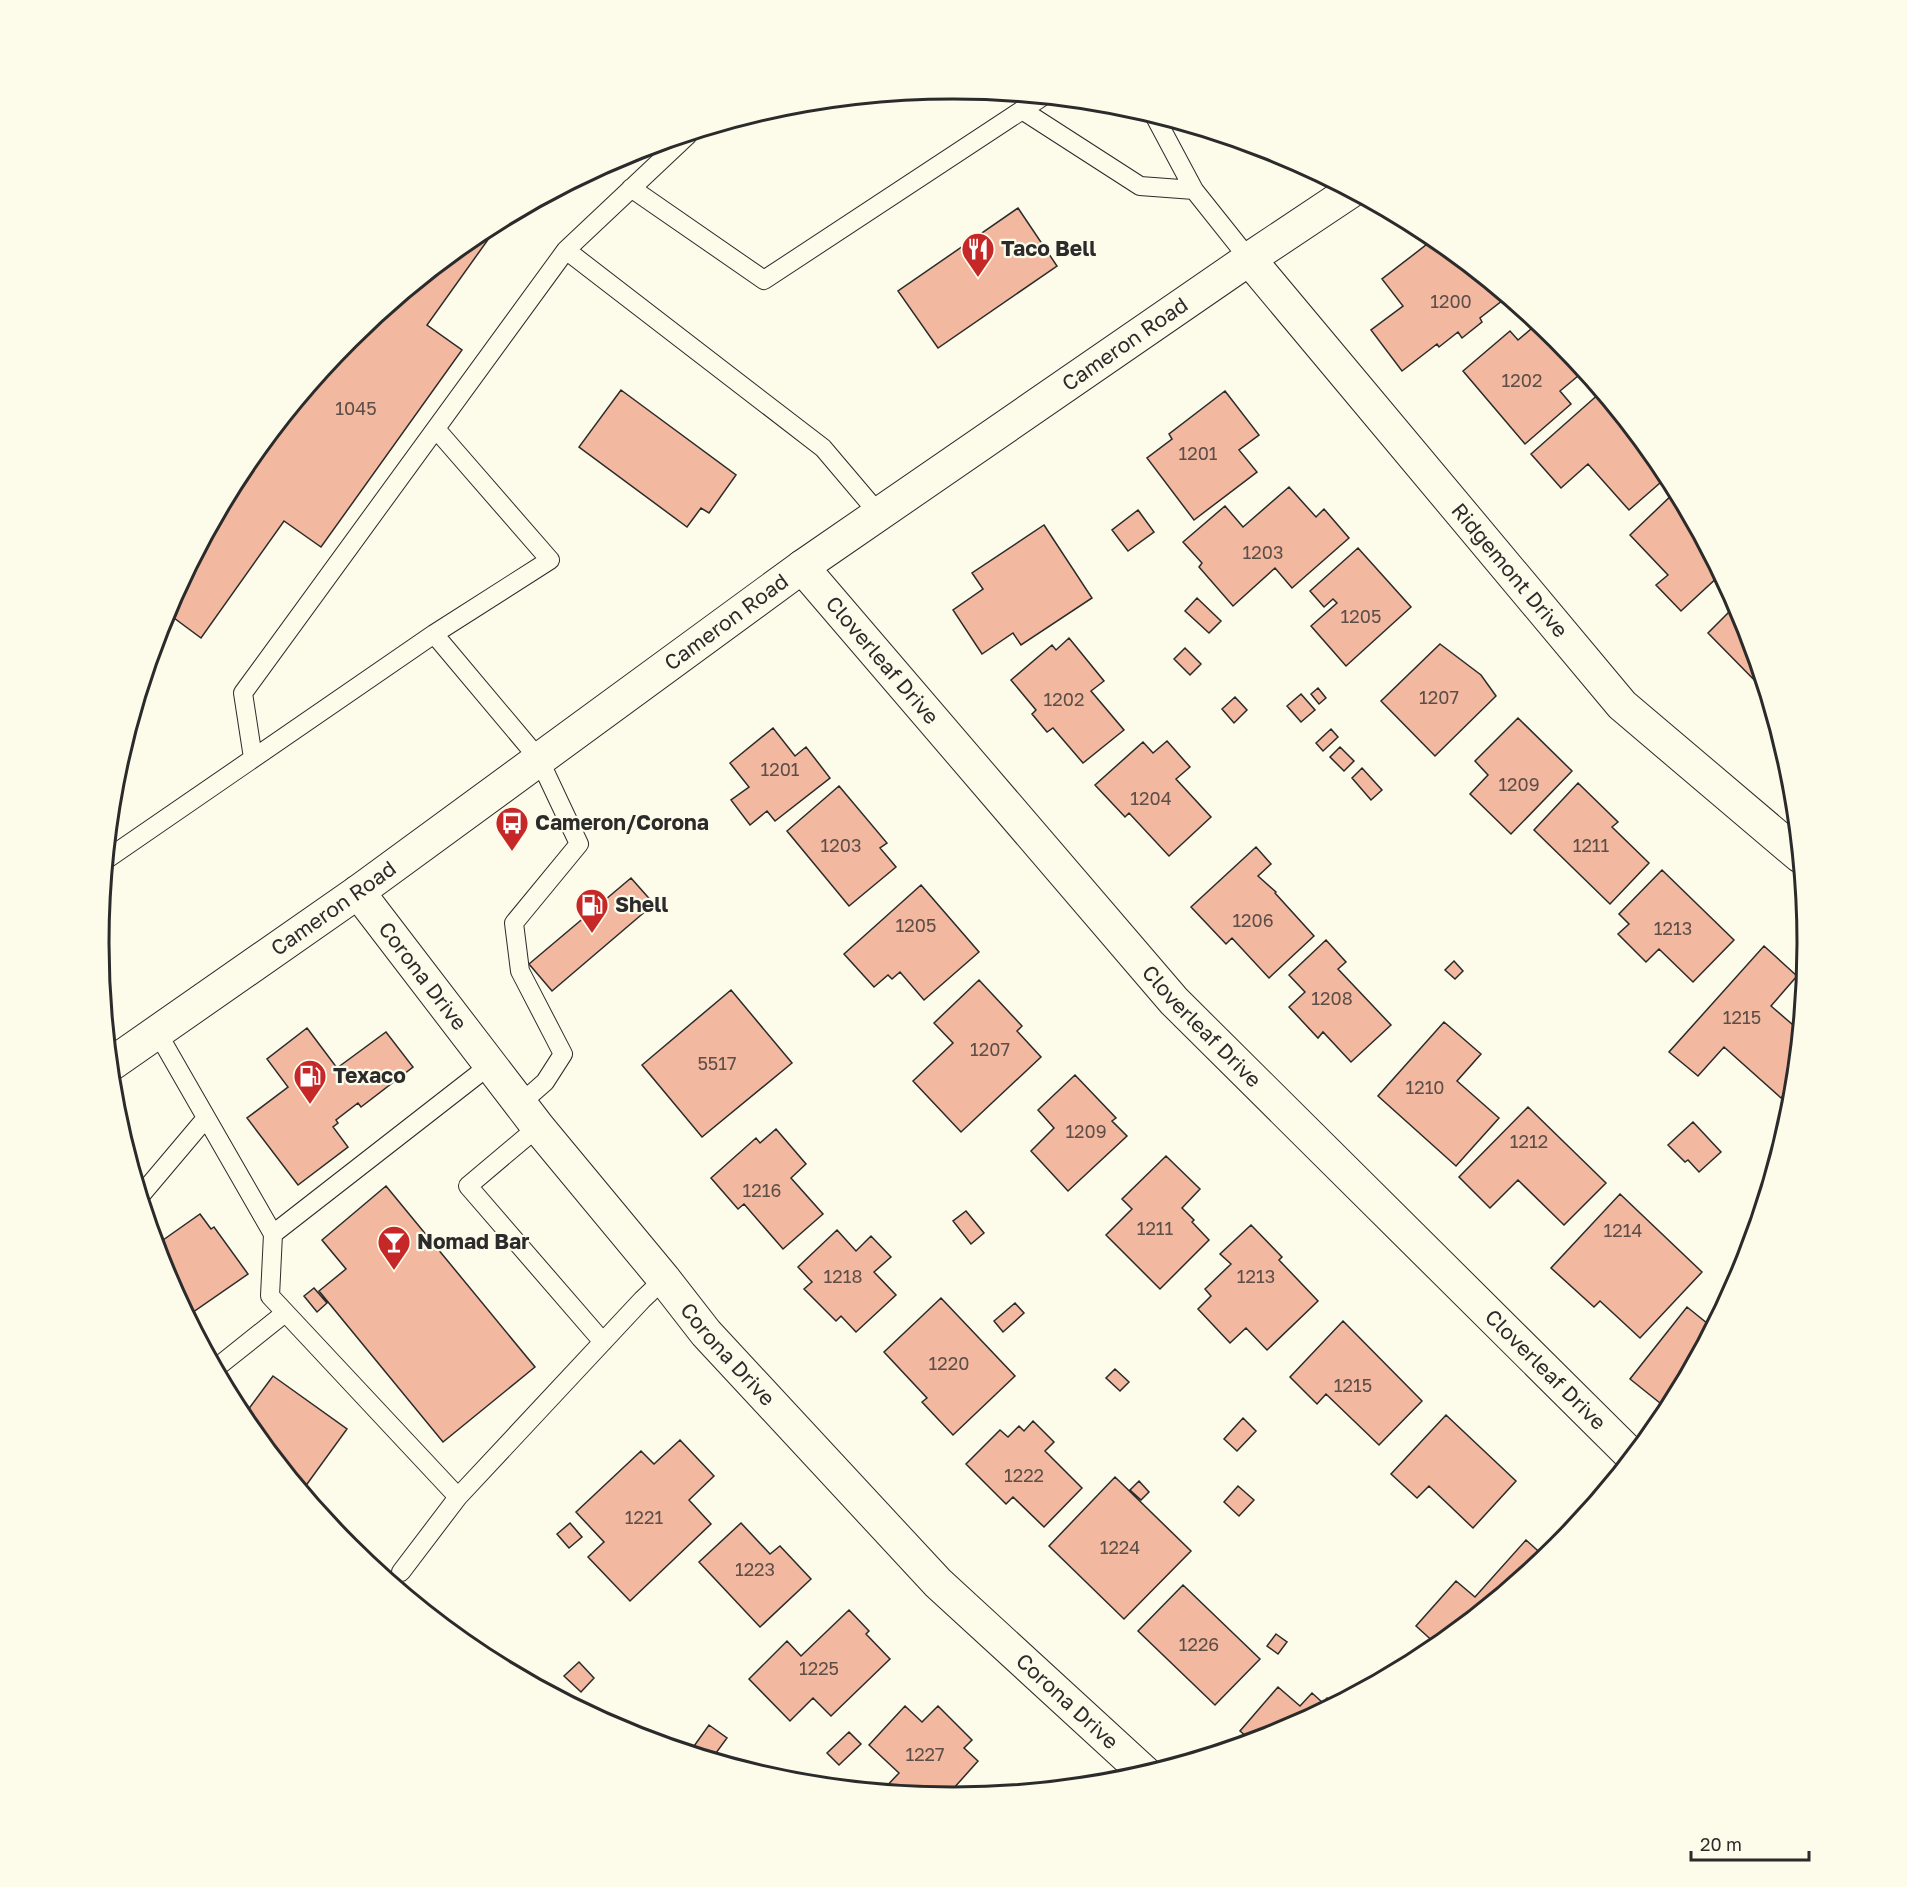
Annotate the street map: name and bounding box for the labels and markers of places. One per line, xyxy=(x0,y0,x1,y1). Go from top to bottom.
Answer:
restaurant icon: Taco Bell xyxy=(960,231,996,278)
place label: Taco Bell xyxy=(1001,235,1096,261)
bus stop icon: Cameron/Corona xyxy=(494,805,530,852)
place label: Cameron/Corona xyxy=(535,809,709,835)
fuel station icon: Shell xyxy=(574,887,610,934)
place label: Shell xyxy=(615,891,668,917)
fuel station icon: Texaco xyxy=(292,1058,328,1105)
place label: Texaco xyxy=(333,1062,406,1088)
bar icon: Nomad Bar xyxy=(376,1224,412,1271)
place label: Nomad Bar xyxy=(417,1228,529,1254)

